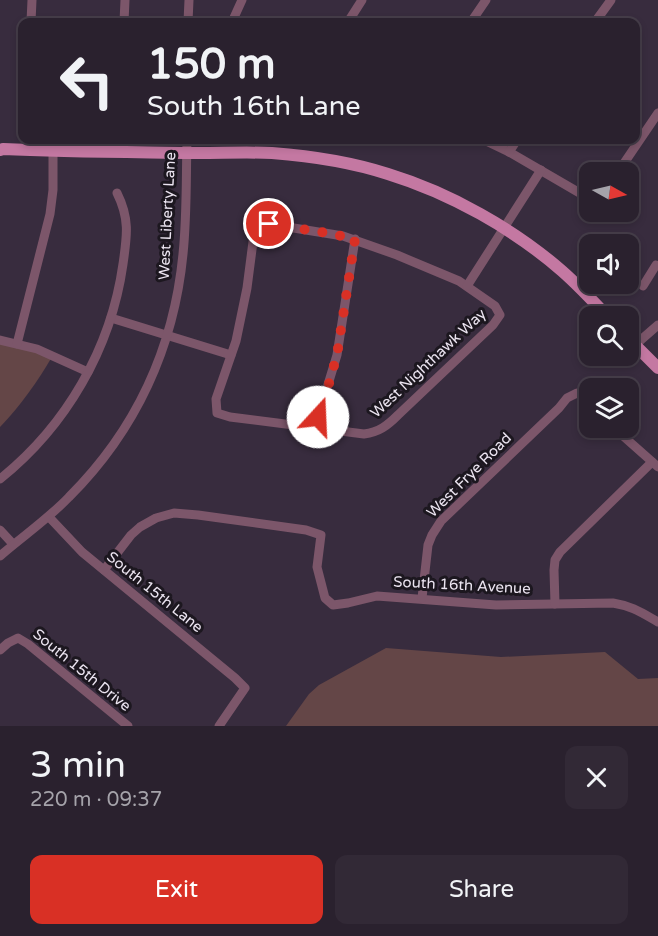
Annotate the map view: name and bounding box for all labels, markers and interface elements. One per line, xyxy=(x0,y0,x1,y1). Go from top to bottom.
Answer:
text: 150 m xyxy=(147,39,276,90)
icon: left xyxy=(48,42,126,120)
text: South 16th Lane xyxy=(147,90,360,123)
street label: West Liberty Lane xyxy=(155,152,179,280)
north arrow xyxy=(579,162,639,222)
map controls xyxy=(579,162,639,438)
pin xyxy=(243,198,294,249)
icon: arrive xyxy=(252,207,285,240)
button: sound xyxy=(579,234,639,294)
street label: West Nighthawk Way xyxy=(366,305,490,421)
button: search xyxy=(579,306,639,366)
button: layers xyxy=(579,378,639,438)
position arrow xyxy=(286,385,350,449)
street label: West Frye Road xyxy=(423,429,515,521)
street label: South 15th Lane xyxy=(103,548,207,636)
street label: South 16th Avenue xyxy=(393,572,531,598)
street label: South 15th Drive xyxy=(29,625,135,715)
text: 3 min xyxy=(30,744,126,787)
button: close xyxy=(565,746,628,809)
text: 220 m · 09:37 xyxy=(30,788,162,812)
button: Exit xyxy=(30,855,323,924)
button: Share xyxy=(335,855,628,924)

